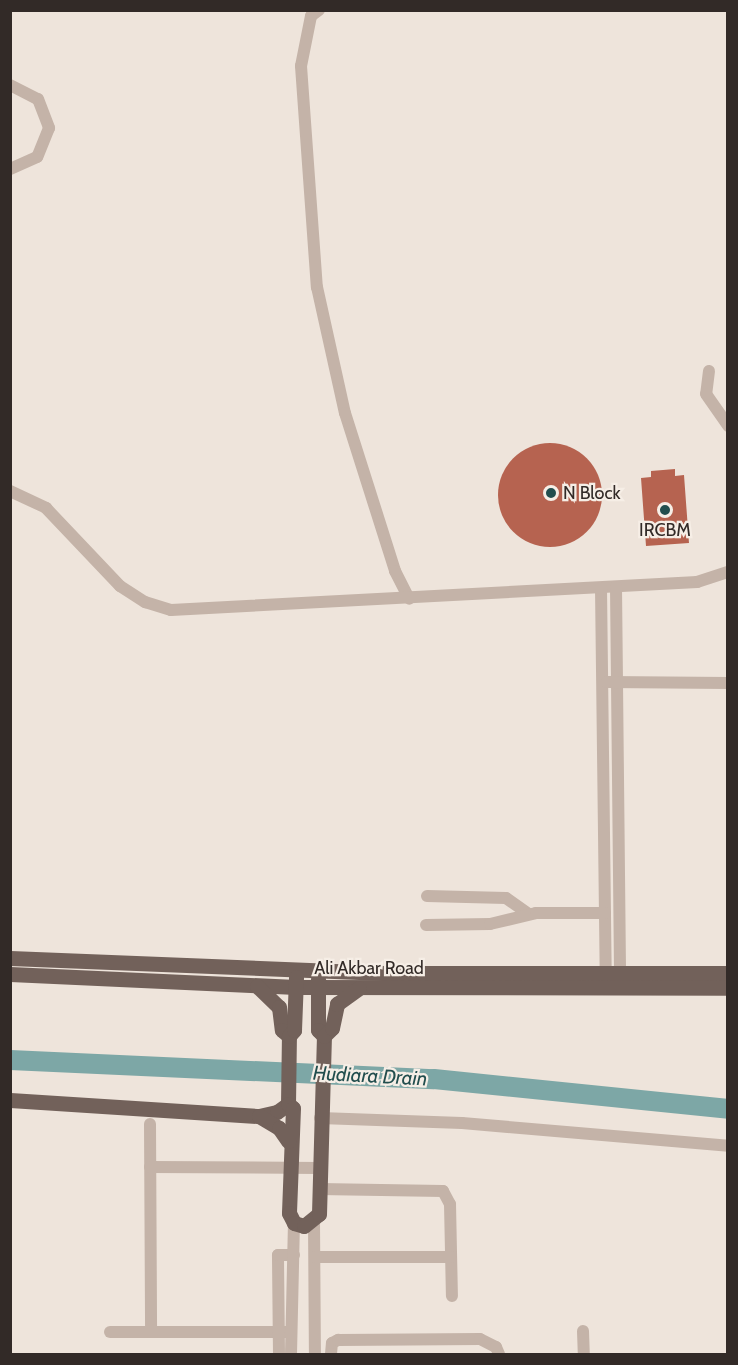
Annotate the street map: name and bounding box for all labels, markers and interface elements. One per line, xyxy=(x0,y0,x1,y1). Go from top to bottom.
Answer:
place label: N Block xyxy=(563,482,621,504)
marker: N Block xyxy=(544,486,558,500)
marker: IRCBM xyxy=(658,503,672,517)
place label: IRCBM xyxy=(639,519,691,541)
street label: Ali Akbar Road xyxy=(314,957,424,979)
water label: Hudiara Drain xyxy=(312,1061,428,1091)

